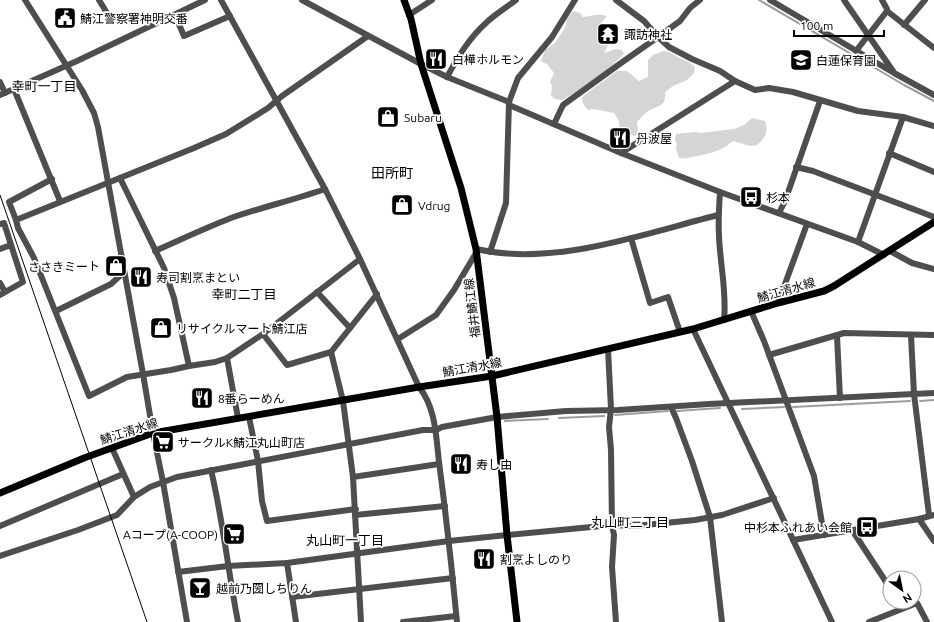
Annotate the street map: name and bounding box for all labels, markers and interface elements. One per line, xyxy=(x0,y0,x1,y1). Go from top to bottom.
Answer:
public building icon: 鯖江警察署神明交番 xyxy=(52,5,78,31)
place label: 鯖江警察署神明交番 xyxy=(80,12,188,25)
scale bar xyxy=(794,12,884,38)
text: 100 m xyxy=(800,19,833,32)
temple icon: 諏訪神社 xyxy=(595,21,621,47)
place label: 諏訪神社 xyxy=(624,28,672,41)
restaurant icon: 白樺ホルモン xyxy=(423,46,449,72)
school or university icon: 白蓮保育園 xyxy=(788,47,814,73)
place label: 白樺ホルモン xyxy=(452,53,524,66)
place label: 白蓮保育園 xyxy=(816,54,876,67)
district label: 幸町一丁目 xyxy=(11,79,77,93)
shop icon: Subaru xyxy=(375,104,401,130)
place label: Subaru xyxy=(404,111,442,124)
restaurant icon: 丹波屋 xyxy=(607,125,633,151)
place label: 丹波屋 xyxy=(636,132,672,145)
district label: 田所町 xyxy=(371,165,413,181)
bus stop icon: 杉本 xyxy=(738,184,764,210)
place label: 杉本 xyxy=(766,191,790,204)
shop icon: Vdrug xyxy=(389,192,415,218)
place label: Vdrug xyxy=(418,199,451,212)
shop icon: ささきミート xyxy=(103,253,129,279)
place label: ささきミート xyxy=(28,260,100,273)
restaurant icon: 寿司割烹まとい xyxy=(128,264,154,290)
place label: 寿司割烹まとい xyxy=(156,271,240,284)
street label: 鯖江清水線 xyxy=(755,275,817,305)
street label: 福井鯖江線 xyxy=(462,277,482,339)
district label: 幸町二丁目 xyxy=(211,287,277,301)
shop icon: リサイクルマート鯖江店 xyxy=(148,315,174,341)
place label: リサイクルマート鯖江店 xyxy=(176,322,307,335)
street label: 鯖江清水線 xyxy=(441,355,503,379)
restaurant icon: 8番らーめん xyxy=(189,385,215,411)
place label: 8番らーめん xyxy=(218,392,285,405)
street label: 鯖江清水線 xyxy=(98,416,160,446)
supermarket icon: サークルK鯖江丸山町店 xyxy=(150,429,176,455)
place label: サークルK鯖江丸山町店 xyxy=(178,436,305,449)
restaurant icon: 寿し由 xyxy=(448,451,474,477)
place label: 寿し由 xyxy=(476,458,512,471)
bus stop icon: 中杉本ふれあい会館 xyxy=(854,514,880,540)
district label: 丸山町三丁目 xyxy=(591,515,669,529)
supermarket icon: Aコープ(A-COOP) xyxy=(221,521,247,547)
place label: 中杉本ふれあい会館 xyxy=(744,521,852,534)
place label: Aコープ(A-COOP) xyxy=(123,528,218,542)
district label: 丸山町一丁目 xyxy=(306,533,384,547)
restaurant icon: 割烹よしのり xyxy=(471,546,497,572)
place label: 割烹よしのり xyxy=(500,553,572,566)
north arrow xyxy=(882,570,922,610)
bar icon: 越前乃圀しちりん xyxy=(187,575,213,601)
place label: 越前乃圀しちりん xyxy=(216,582,312,595)
text: N xyxy=(901,591,914,606)

